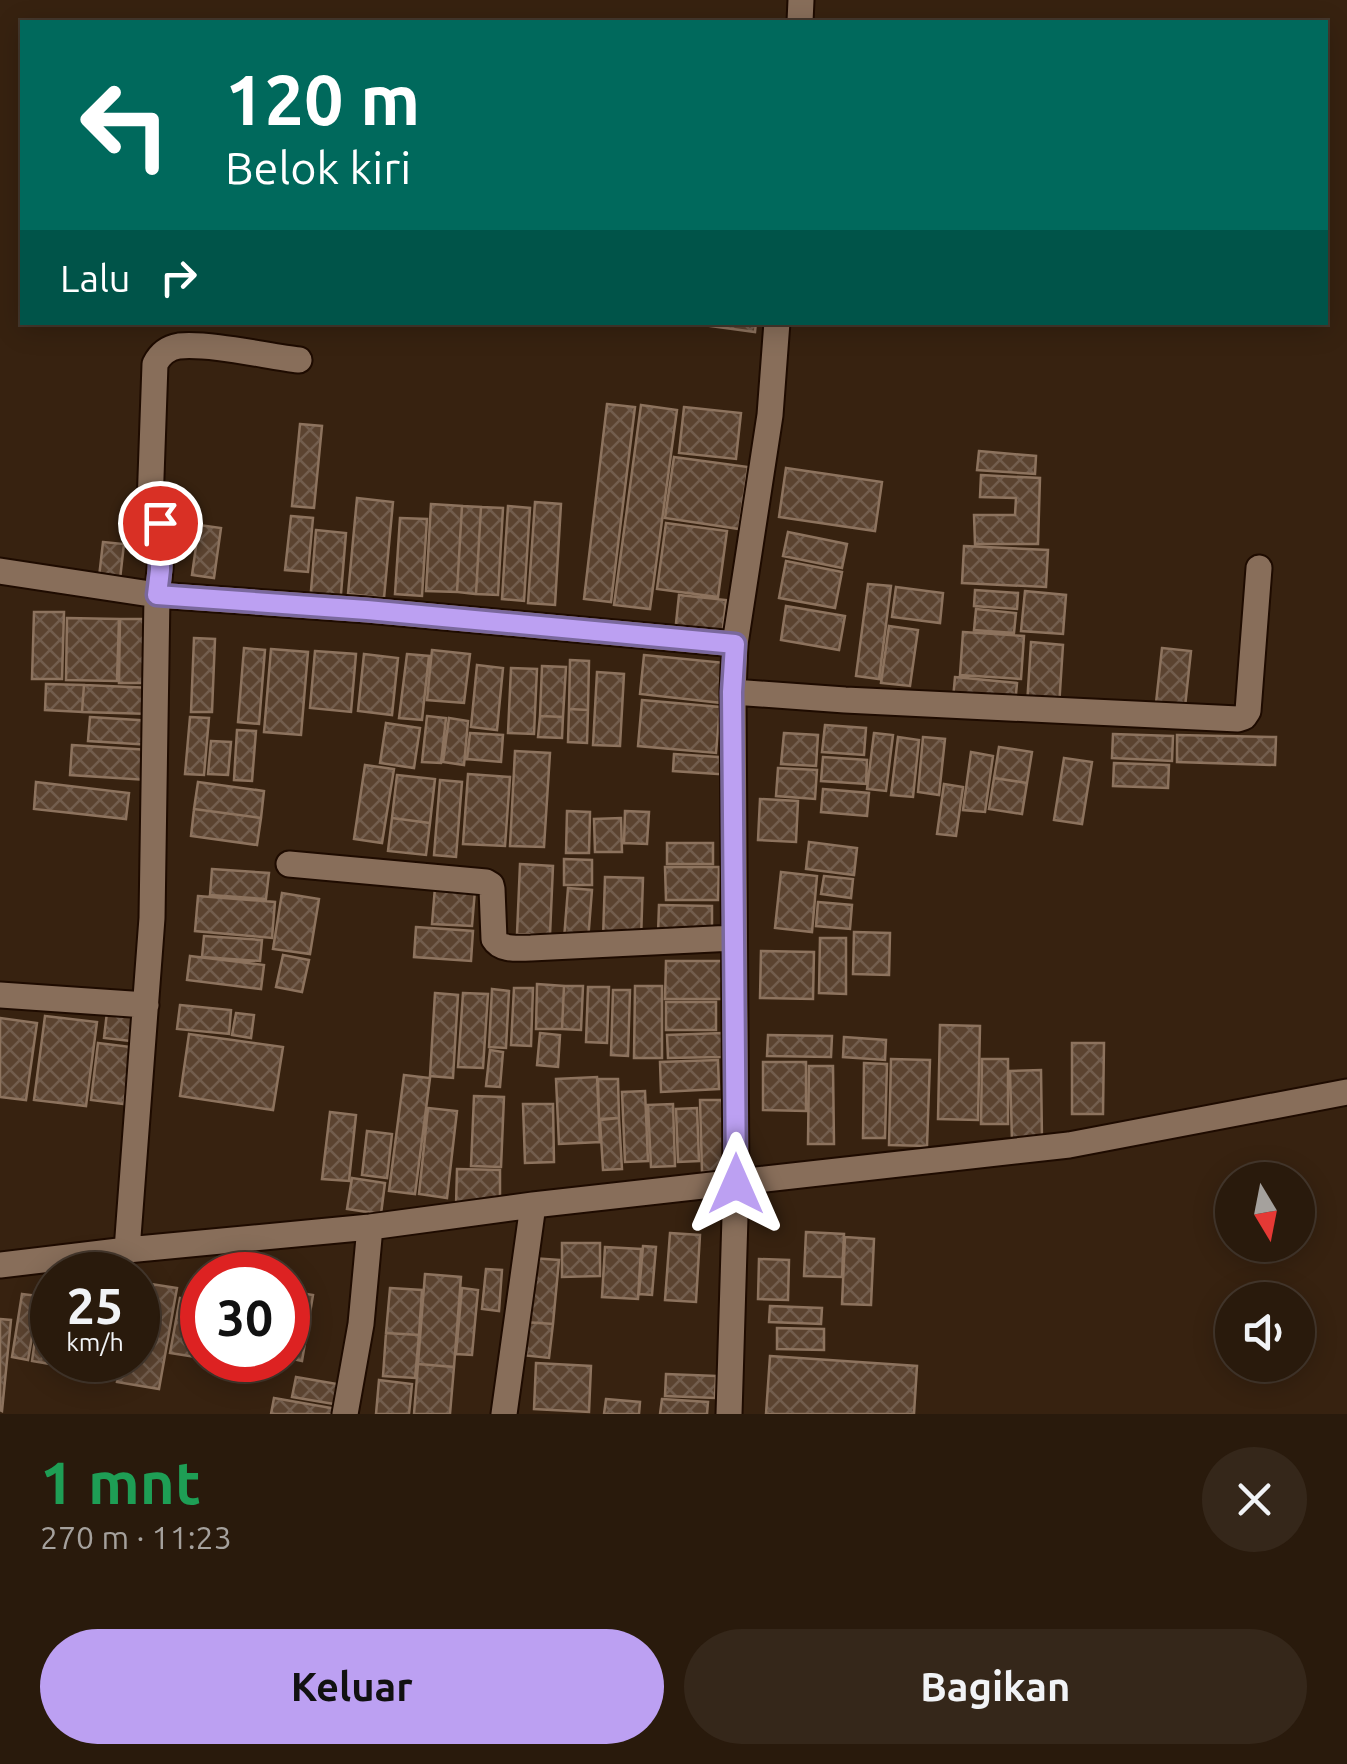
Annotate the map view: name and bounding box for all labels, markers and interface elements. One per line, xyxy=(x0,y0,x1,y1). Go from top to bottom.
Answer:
icon: left xyxy=(60,60,190,190)
text: 120 m xyxy=(225,60,420,138)
text: Belok kiri xyxy=(225,142,411,193)
icon: right xyxy=(151,250,206,305)
text: Lalu xyxy=(60,257,131,299)
pin xyxy=(118,481,203,566)
icon: arrive xyxy=(133,496,188,551)
position arrow xyxy=(684,1132,788,1236)
north arrow xyxy=(1215,1162,1315,1262)
map controls xyxy=(1215,1162,1315,1382)
speed limit sign: 30 xyxy=(180,1252,310,1382)
text: 25 xyxy=(67,1277,123,1333)
button: sound xyxy=(1215,1282,1315,1382)
text: km/h xyxy=(66,1328,124,1356)
button: close xyxy=(1202,1447,1307,1552)
text: 1 mnt xyxy=(40,1448,201,1515)
text: 270 m · 11:23 xyxy=(40,1519,232,1555)
button: Keluar xyxy=(40,1629,664,1744)
button: Bagikan xyxy=(684,1629,1307,1744)

